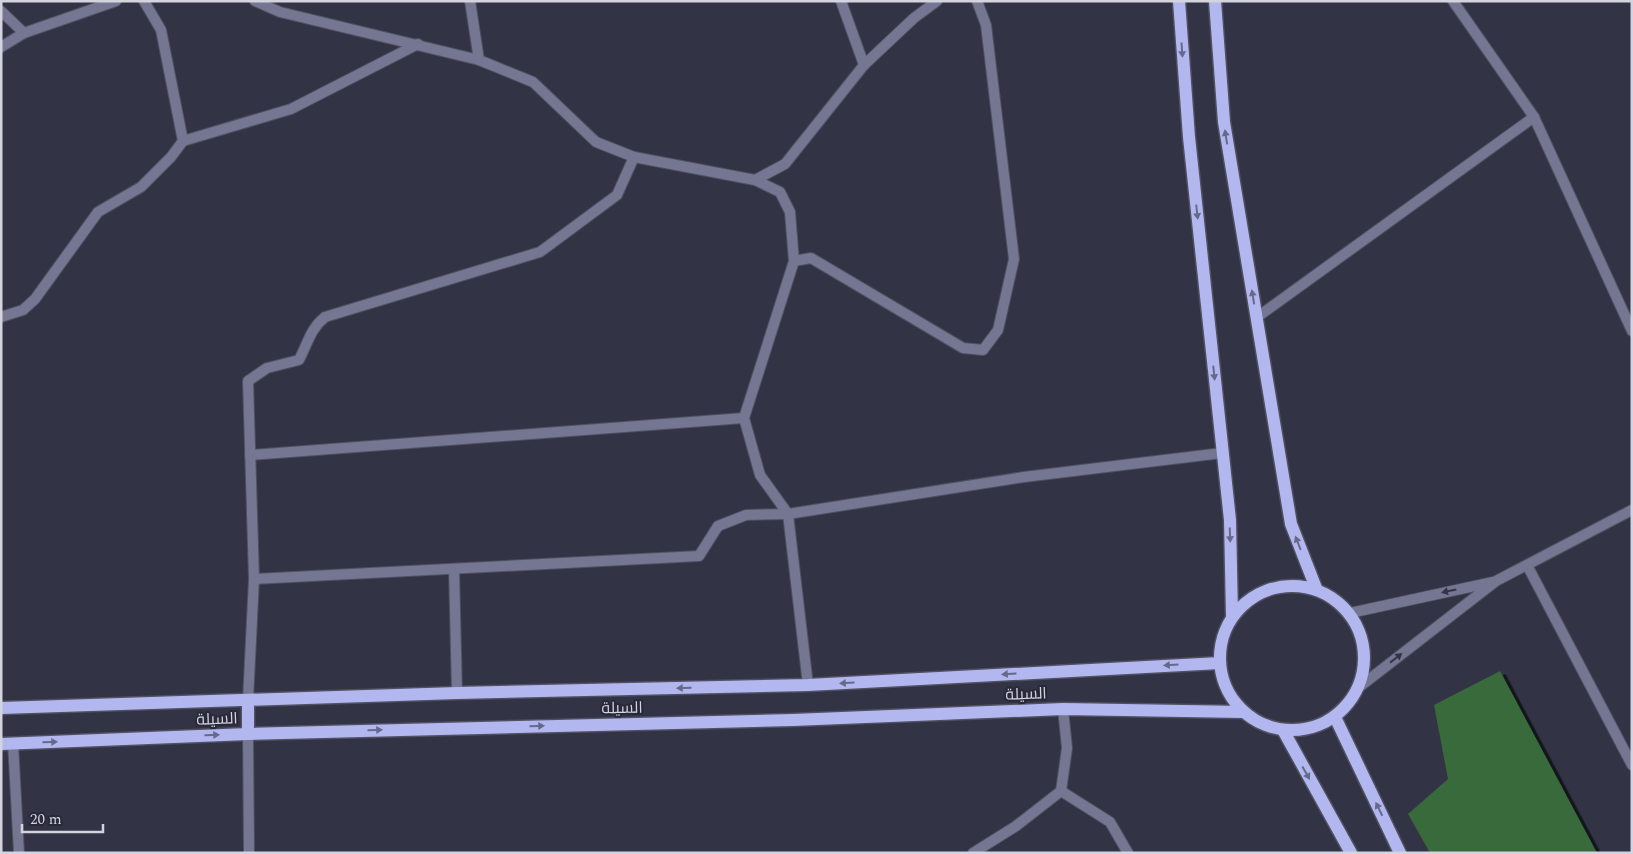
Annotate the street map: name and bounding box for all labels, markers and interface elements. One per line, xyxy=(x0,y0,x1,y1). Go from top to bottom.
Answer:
one-way arrow xyxy=(1179,42,1187,58)
one-way arrow xyxy=(1222,129,1230,145)
one-way arrow xyxy=(1193,204,1201,220)
one-way arrow xyxy=(1248,289,1256,305)
one-way arrow xyxy=(1210,366,1218,382)
one-way arrow xyxy=(1226,527,1234,543)
one-way arrow xyxy=(1294,535,1302,550)
one-way arrow xyxy=(1440,588,1456,596)
one-way arrow xyxy=(1389,653,1402,664)
one-way arrow xyxy=(1163,662,1179,670)
one-way arrow xyxy=(1001,671,1017,679)
one-way arrow xyxy=(838,679,854,687)
street label: السيلة xyxy=(1005,681,1047,707)
one-way arrow xyxy=(676,684,692,692)
street label: السيلة xyxy=(601,696,643,720)
street label: السيلة xyxy=(196,706,238,732)
one-way arrow xyxy=(529,722,545,730)
one-way arrow xyxy=(367,726,383,734)
one-way arrow xyxy=(205,731,221,739)
one-way arrow xyxy=(42,737,58,745)
one-way arrow xyxy=(1302,766,1311,779)
scale bar xyxy=(22,802,104,834)
one-way arrow xyxy=(1375,802,1383,816)
text: 20 m xyxy=(30,808,62,831)

